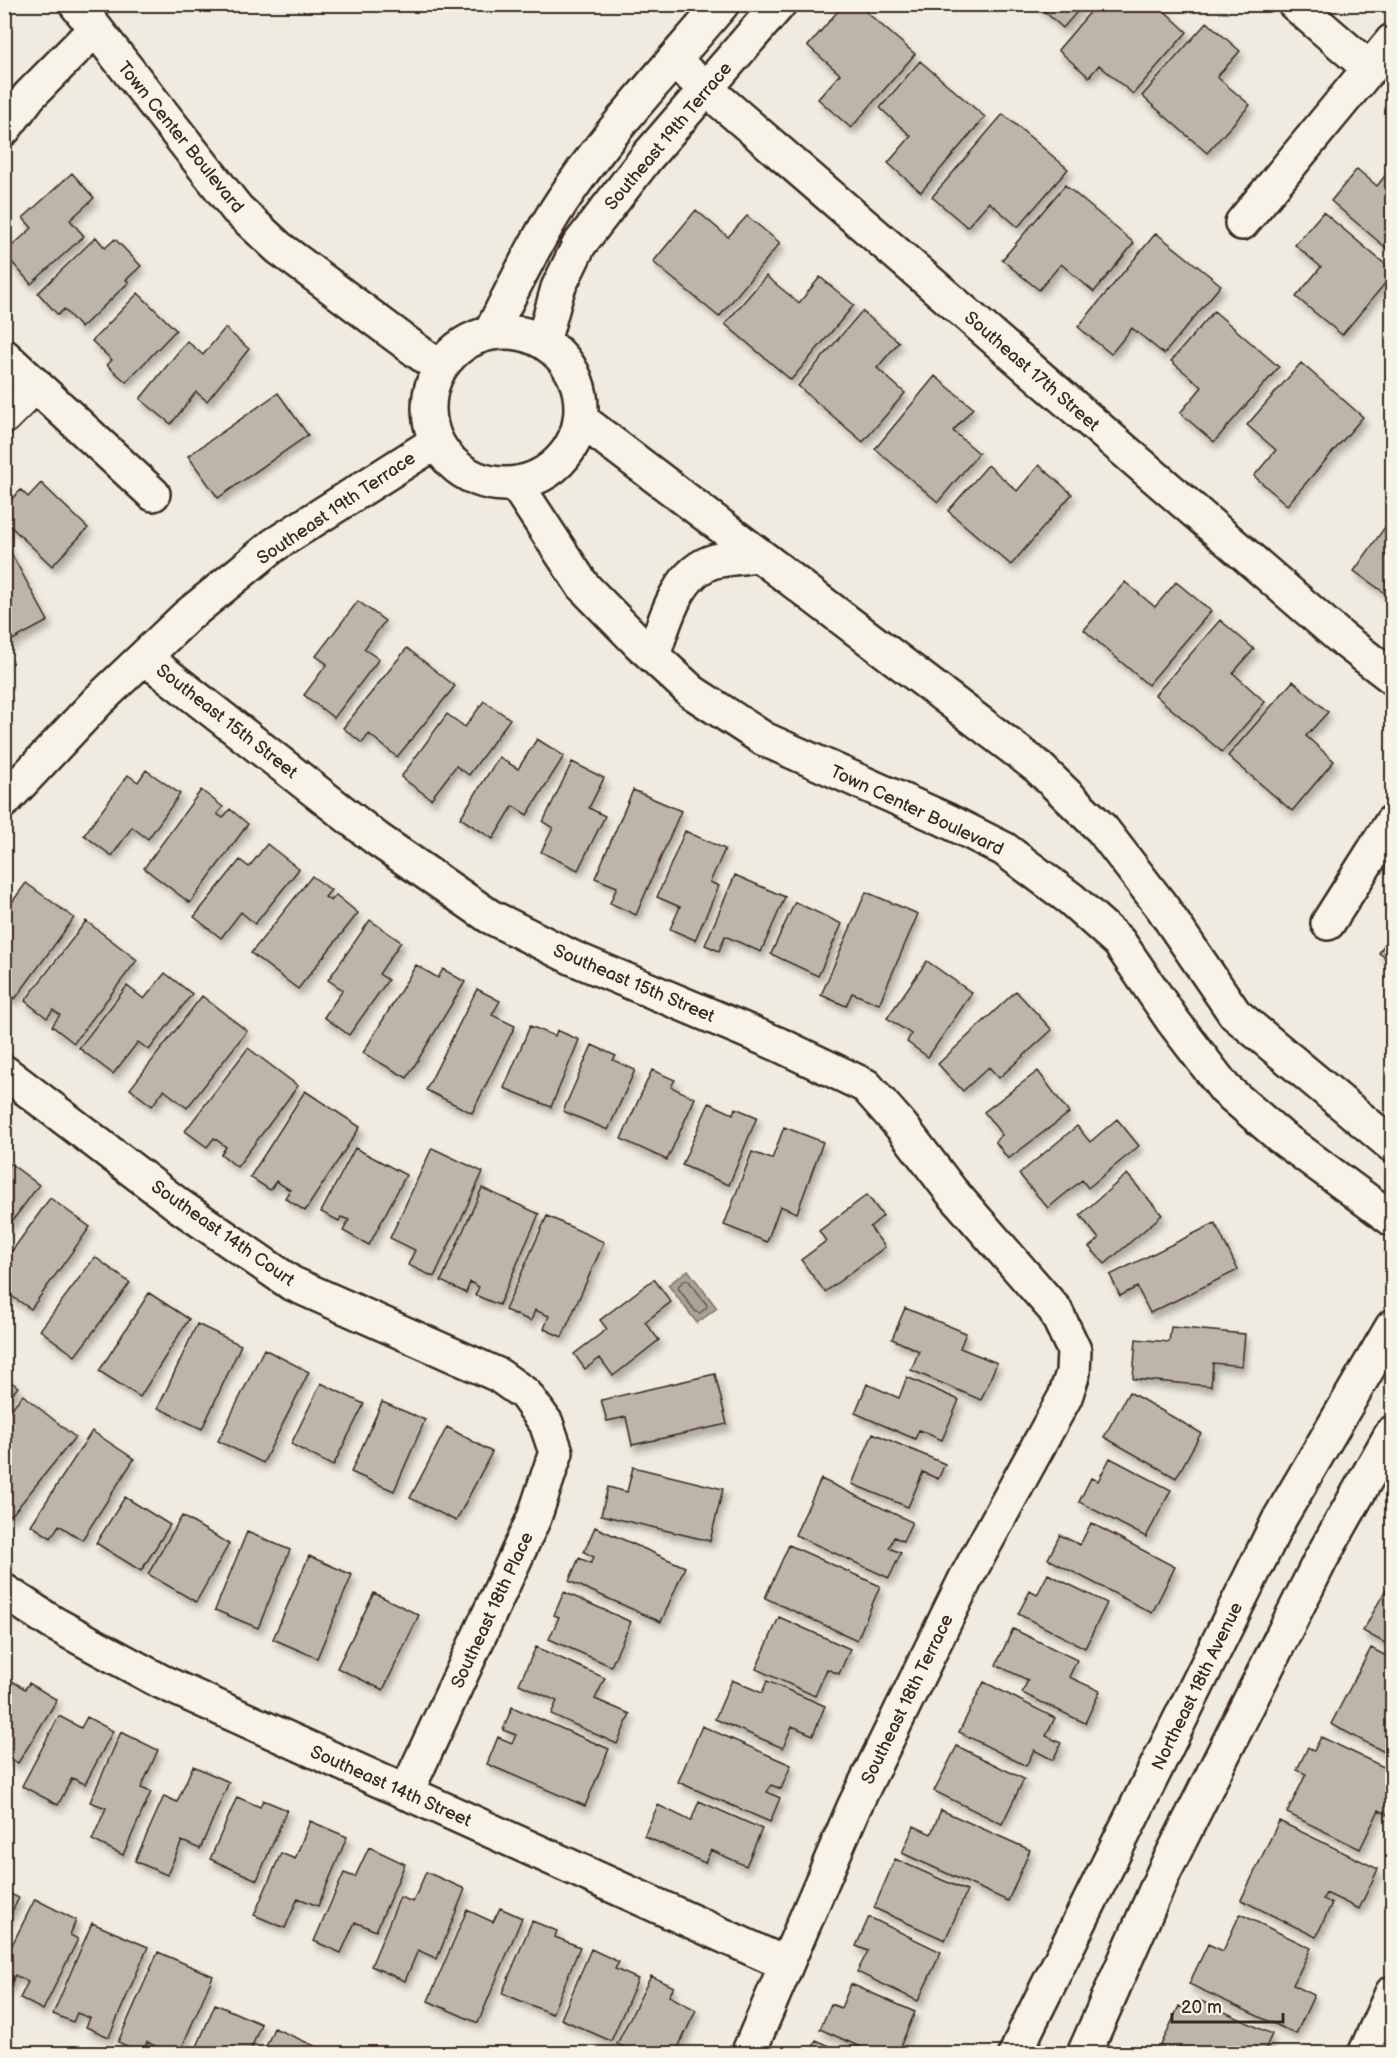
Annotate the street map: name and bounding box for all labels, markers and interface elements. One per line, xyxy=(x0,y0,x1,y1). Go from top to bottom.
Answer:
street label: Town Center Boulevard xyxy=(113,57,248,217)
street label: Southeast 19th Terrace xyxy=(600,58,737,214)
street label: Southeast 17th Street xyxy=(960,307,1104,436)
street label: Southeast 19th Terrace xyxy=(253,447,420,569)
street label: Southeast 15th Street xyxy=(152,660,302,783)
street label: Town Center Boulevard xyxy=(827,761,1007,860)
street label: Southeast 15th Street xyxy=(550,940,718,1027)
street label: Southeast 14th Court xyxy=(147,1176,299,1291)
street label: Southeast 18th Place xyxy=(447,1528,538,1692)
street label: Northeast 18th Avenue xyxy=(1148,1599,1247,1774)
street label: Southeast 18th Terrace xyxy=(857,1611,958,1788)
street label: Southeast 14th Street xyxy=(307,1741,475,1832)
scale bar xyxy=(1172,1986,1283,2024)
text: 20 m xyxy=(1181,1997,1222,2018)

